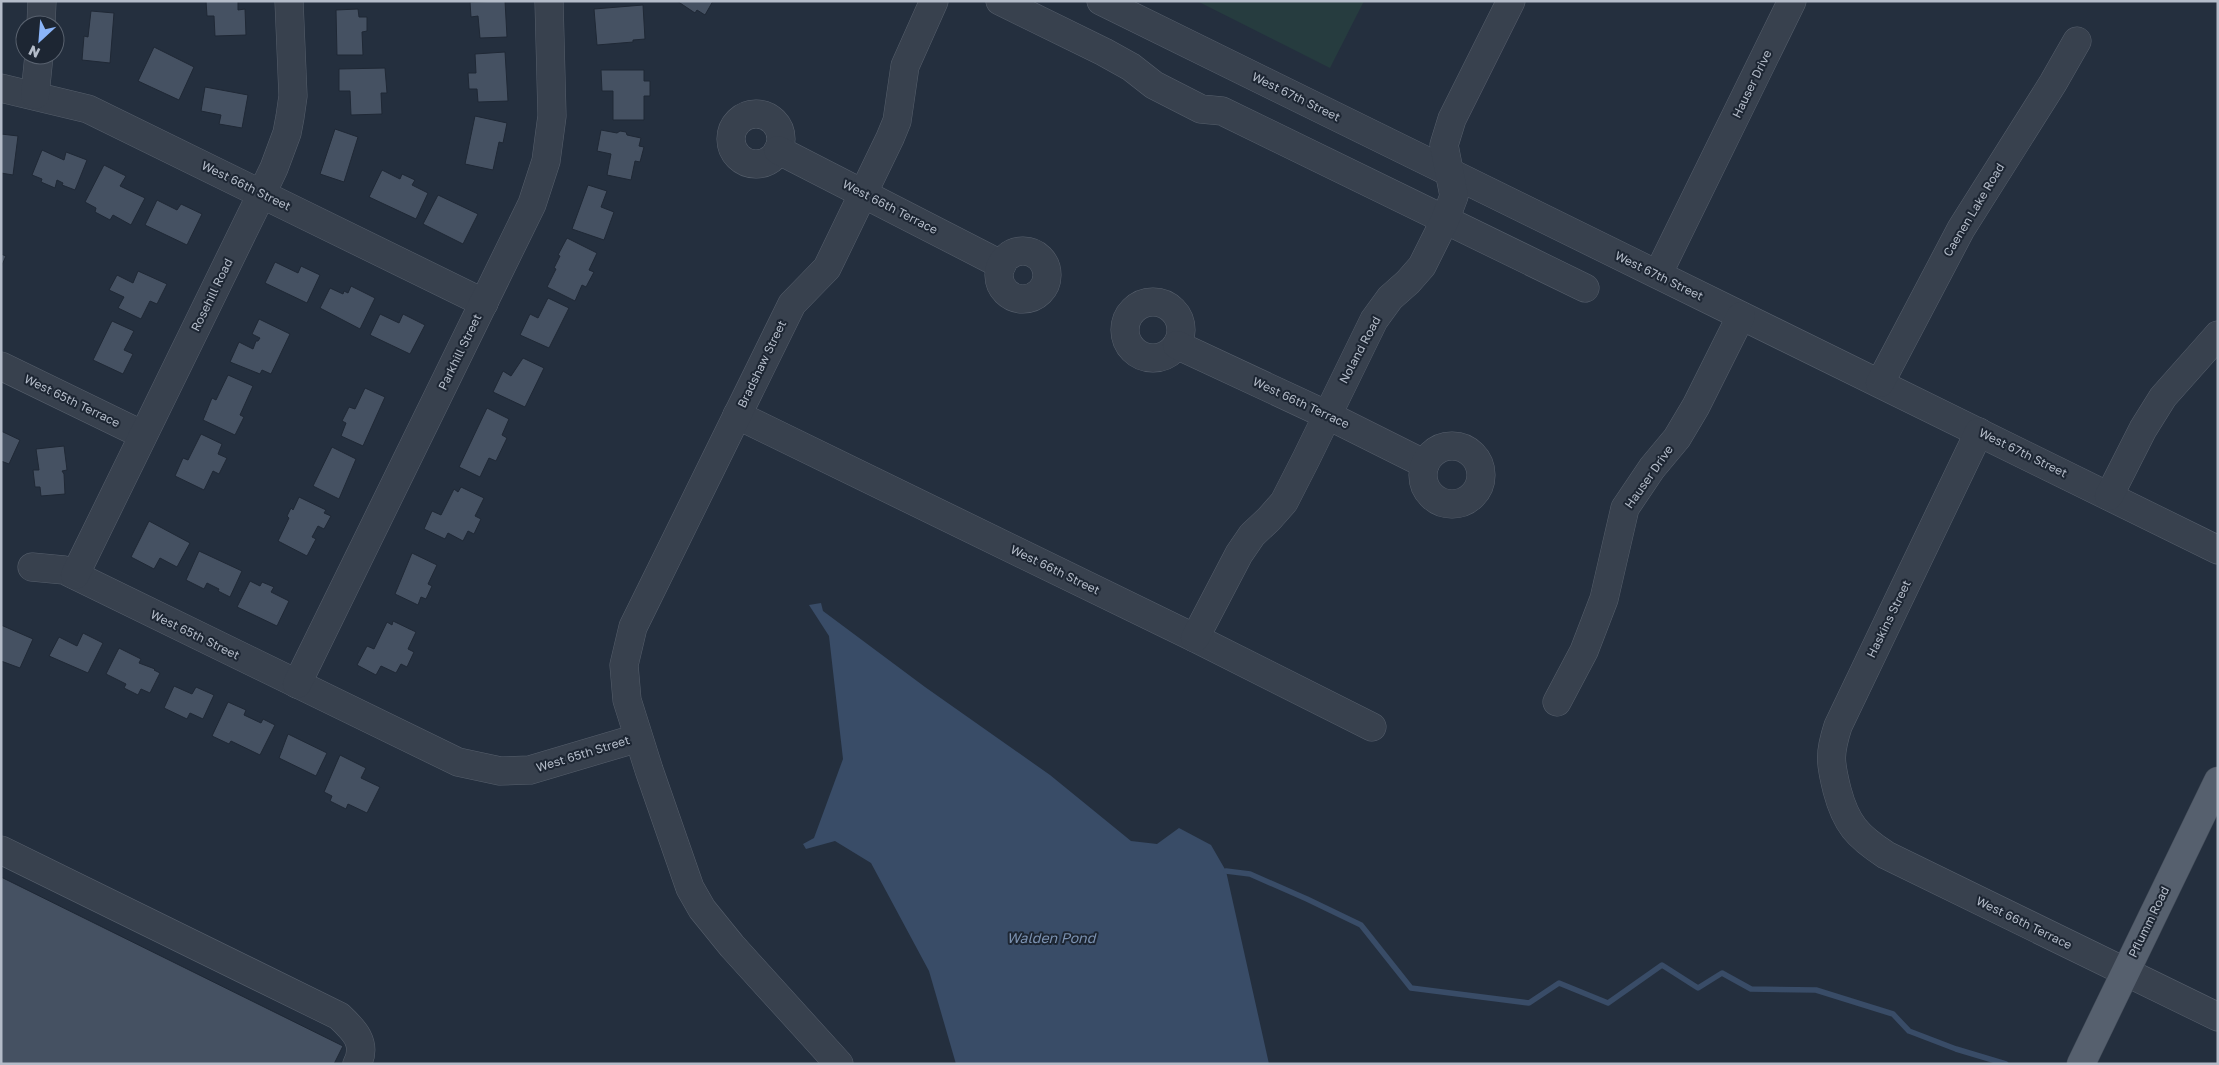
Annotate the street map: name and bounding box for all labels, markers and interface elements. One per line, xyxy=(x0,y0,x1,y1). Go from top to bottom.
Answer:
north arrow xyxy=(15,15,65,65)
text: N xyxy=(26,42,43,62)
street label: Hauser Drive xyxy=(1729,47,1775,120)
street label: West 67th Street xyxy=(1250,69,1343,125)
street label: West 66th Street xyxy=(199,157,293,214)
street label: Caenen Lake Road xyxy=(1940,160,2007,259)
street label: West 66th Terrace xyxy=(840,176,940,237)
street label: West 67th Street xyxy=(1613,248,1706,304)
street label: Rosehill Road xyxy=(187,256,236,334)
street label: Parkhill Street xyxy=(435,311,485,392)
street label: Noland Road xyxy=(1336,314,1384,386)
street label: Bradshaw Street xyxy=(734,317,789,410)
street label: West 65th Terrace xyxy=(22,371,122,430)
street label: West 66th Terrace xyxy=(1251,374,1352,431)
street label: West 67th Street xyxy=(1977,425,2070,481)
street label: Hauser Drive xyxy=(1621,442,1676,511)
street label: West 66th Street xyxy=(1008,541,1102,598)
street label: Haskins Street xyxy=(1863,577,1914,660)
street label: West 65th Street xyxy=(148,607,242,663)
street label: West 65th Street xyxy=(534,732,632,775)
street label: Pflumm Road xyxy=(2125,884,2172,960)
street label: West 66th Terrace xyxy=(1974,893,2075,952)
water label: Walden Pond xyxy=(1007,929,1097,946)

